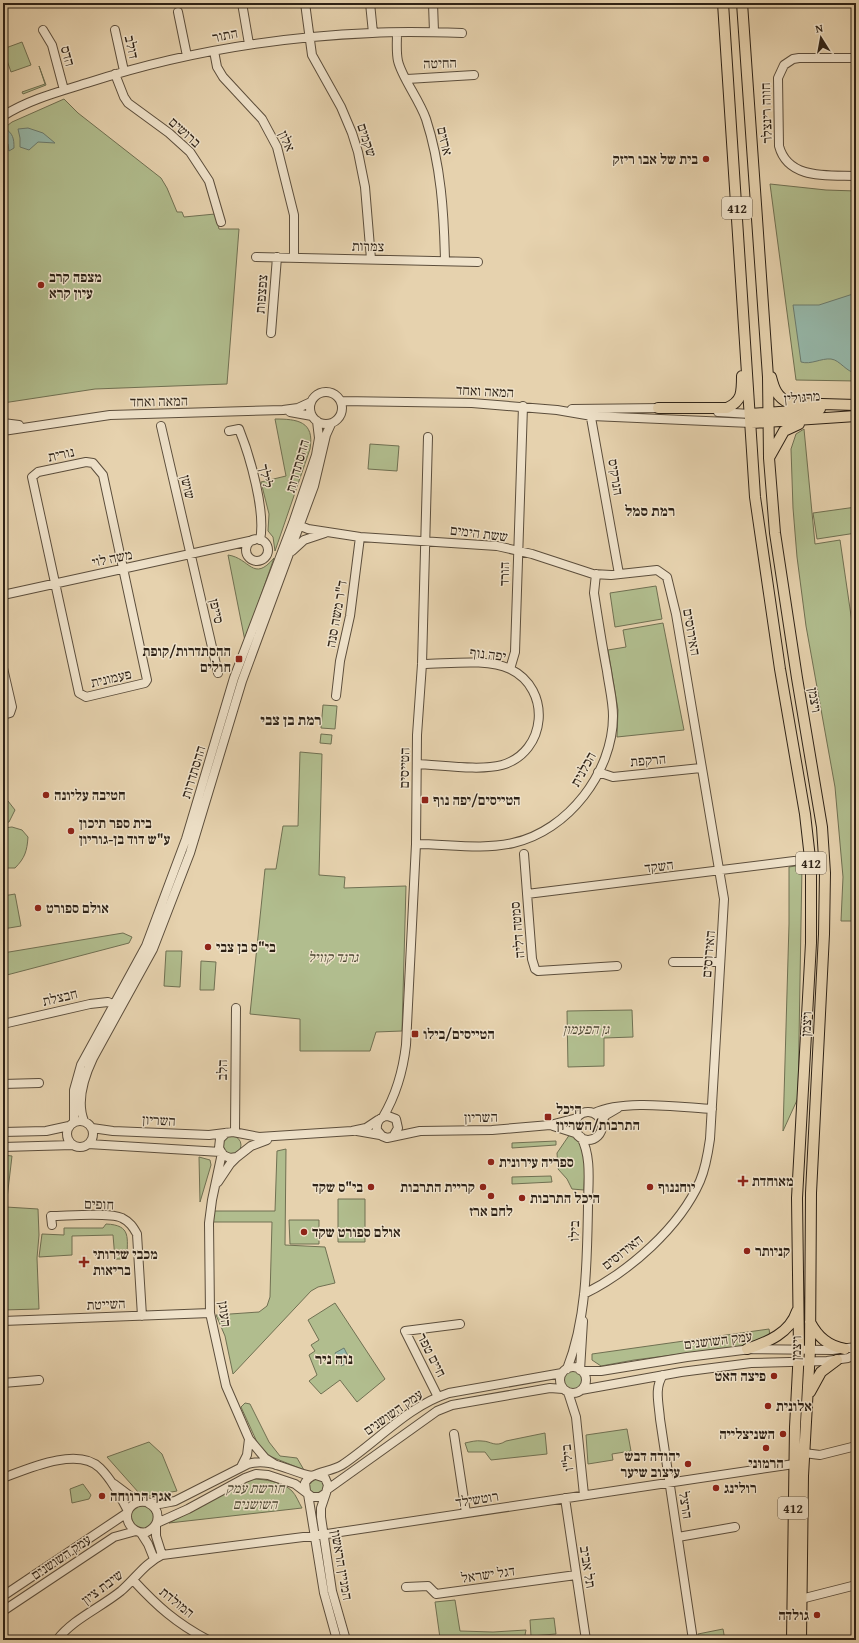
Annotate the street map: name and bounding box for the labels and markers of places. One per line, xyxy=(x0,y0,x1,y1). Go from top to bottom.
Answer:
place label: בית של אבו ריזק xyxy=(613,149,698,169)
marker: בית של אבו ריזק xyxy=(701,154,711,164)
place label: מצפה קרב עיון קרא xyxy=(49,267,102,303)
marker: מצפה קרב עיון קרא xyxy=(36,280,46,290)
place label: ההסתדרות/קופת חולים xyxy=(143,641,231,677)
marker: ההסתדרות/קופת חולים xyxy=(234,654,244,664)
place label: חטיבה עליונה xyxy=(54,785,126,805)
marker: חטיבה עליונה xyxy=(41,790,51,800)
place label: הטייסים/יפה נוף xyxy=(433,790,520,810)
marker: הטייסים/יפה נוף xyxy=(420,795,430,805)
place label: בית ספר תיכון ע"ש דוד בן-גוריון xyxy=(79,813,170,849)
marker: בית ספר תיכון ע"ש דוד בן-גוריון xyxy=(66,826,76,836)
place label: אולם ספורט xyxy=(46,898,109,918)
marker: אולם ספורט xyxy=(33,903,43,913)
place label: בי"ס בן צבי xyxy=(216,937,276,957)
marker: בי"ס בן צבי xyxy=(203,942,213,952)
place label: הטייסים/בילו xyxy=(423,1024,495,1044)
marker: הטייסים/בילו xyxy=(410,1029,420,1039)
place label: היכל התרבות/השריון xyxy=(556,1099,640,1135)
marker: היכל התרבות/השריון xyxy=(543,1112,553,1122)
place label: ספריה עירונית xyxy=(499,1152,574,1172)
marker: ספריה עירונית xyxy=(486,1157,496,1167)
place label: מאוחדת xyxy=(752,1171,794,1191)
marker: מאוחדת xyxy=(737,1175,749,1187)
place label: בי"ס שקד xyxy=(312,1177,363,1197)
place label: קריית התרבות xyxy=(400,1177,475,1197)
place label: יוחננוף xyxy=(658,1177,695,1197)
marker: בי"ס שקד xyxy=(366,1182,376,1192)
marker: קריית התרבות xyxy=(478,1182,488,1192)
marker: יוחננוף xyxy=(645,1182,655,1192)
place label: היכל התרבות xyxy=(530,1188,600,1208)
marker: לחם ארז xyxy=(486,1191,496,1201)
marker: היכל התרבות xyxy=(517,1193,527,1203)
place label: לחם ארז xyxy=(469,1201,513,1221)
place label: אולם ספורט שקד xyxy=(312,1222,401,1242)
marker: אולם ספורט שקד xyxy=(299,1227,309,1237)
place label: קניותר xyxy=(755,1241,790,1261)
place label: מכבי שירותי בריאות xyxy=(93,1244,158,1280)
marker: קניותר xyxy=(742,1246,752,1256)
marker: מכבי שירותי בריאות xyxy=(78,1256,90,1268)
place label: פיצה האט xyxy=(714,1366,766,1386)
marker: פיצה האט xyxy=(769,1371,779,1381)
place label: אלונית xyxy=(776,1396,812,1416)
marker: אלונית xyxy=(763,1401,773,1411)
place label: השניצלייה xyxy=(719,1424,775,1444)
marker: השניצלייה xyxy=(778,1429,788,1439)
marker: הרמוני xyxy=(761,1443,771,1453)
place label: יהודה דבש עיצוב שיער xyxy=(621,1446,680,1482)
place label: הרמוני xyxy=(748,1453,784,1473)
marker: יהודה דבש עיצוב שיער xyxy=(683,1459,693,1469)
place label: רולינג xyxy=(724,1478,757,1498)
marker: רולינג xyxy=(711,1483,721,1493)
place label: אגף הרווחה xyxy=(110,1486,172,1506)
marker: אגף הרווחה xyxy=(97,1491,107,1501)
place label: גולדה xyxy=(778,1605,809,1625)
marker: גולדה xyxy=(812,1610,822,1620)

